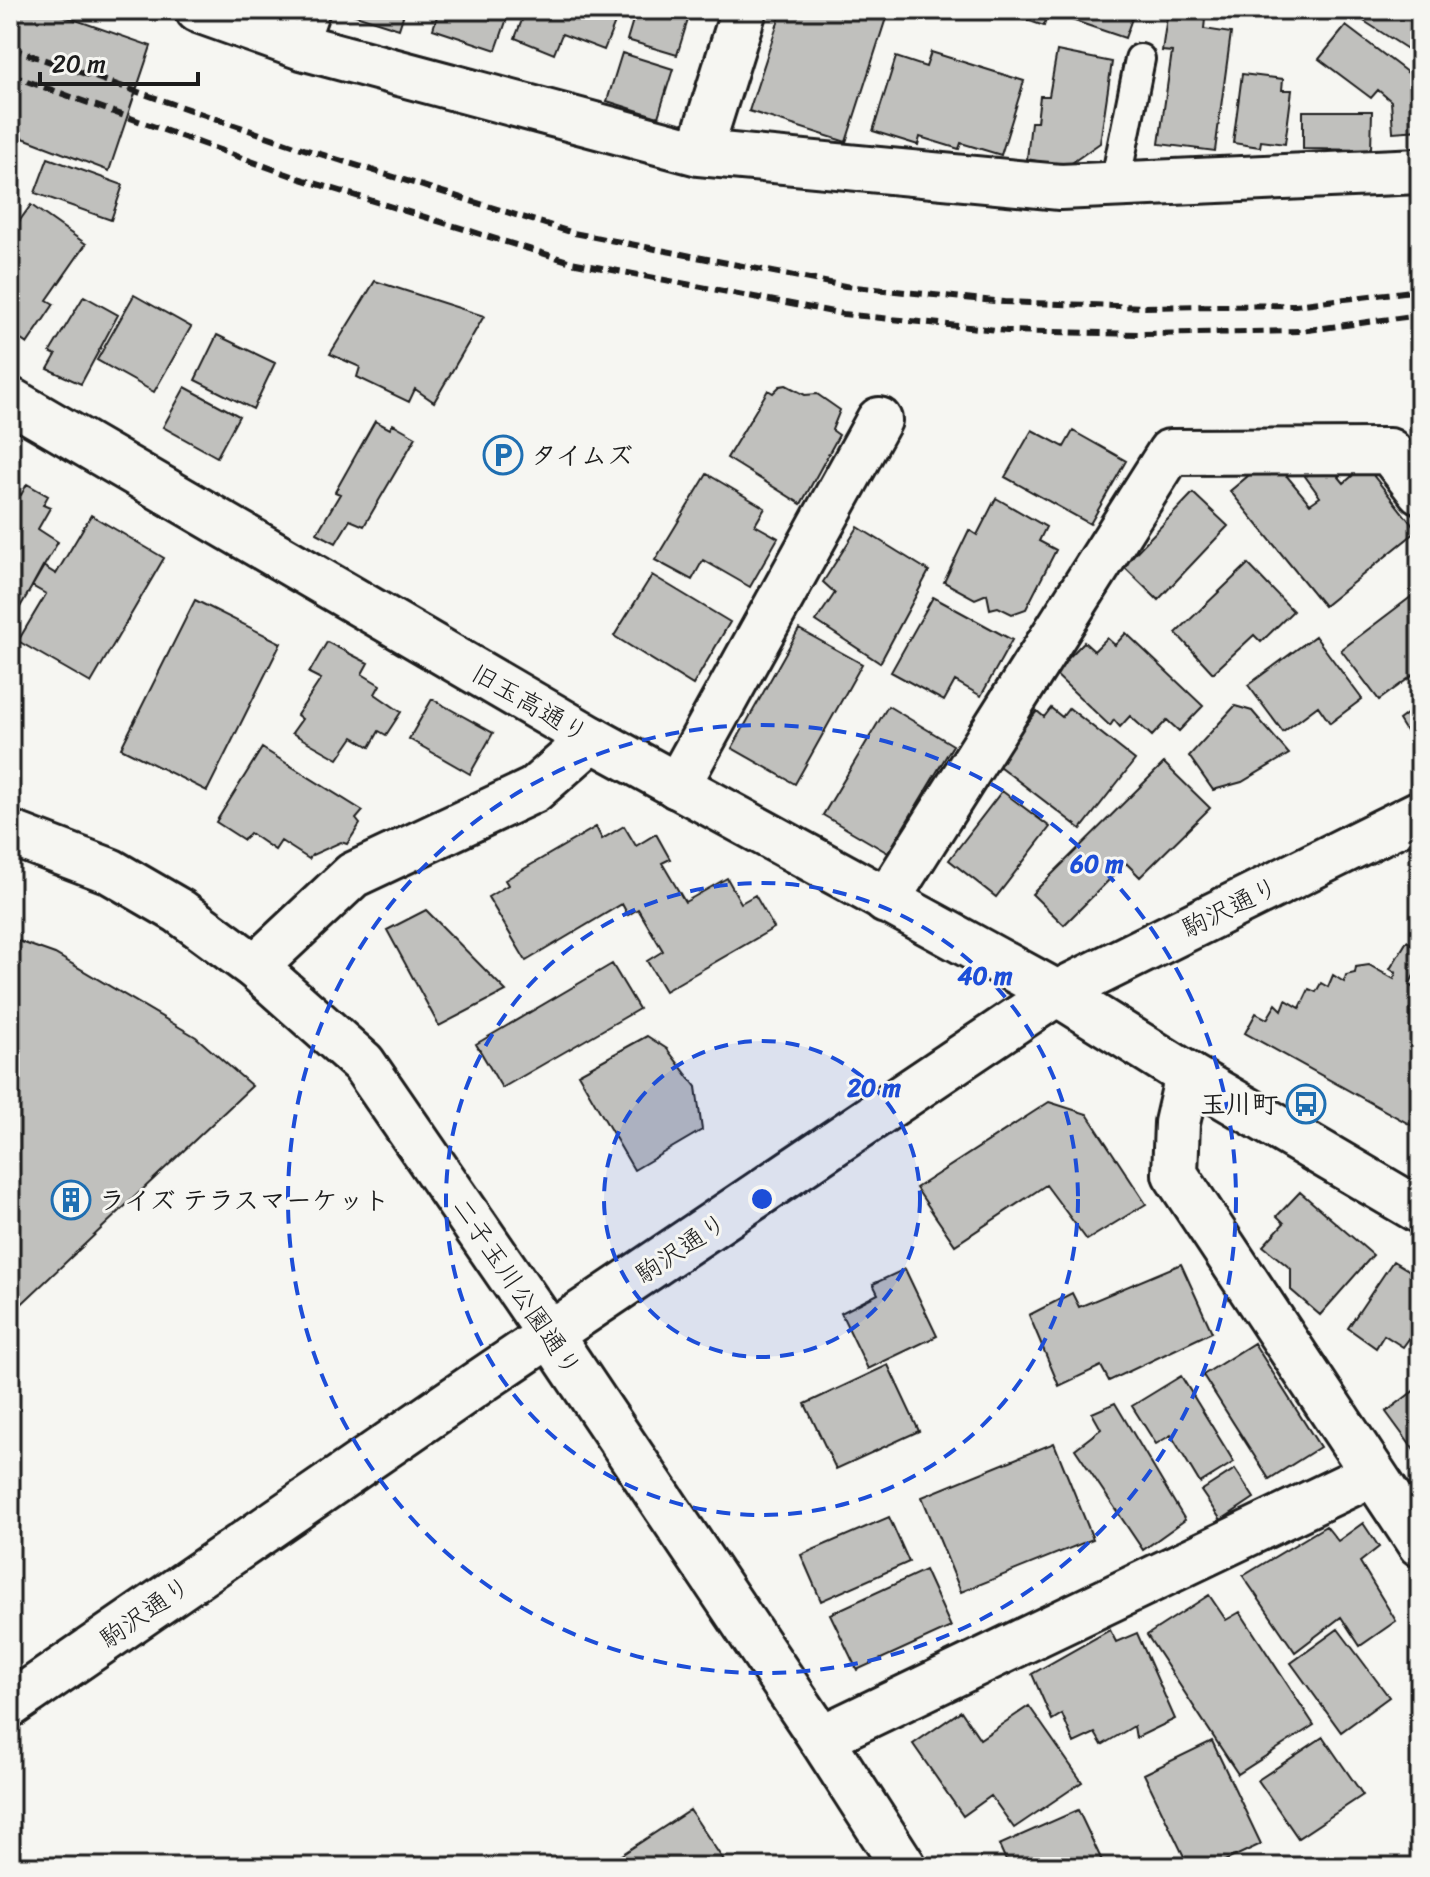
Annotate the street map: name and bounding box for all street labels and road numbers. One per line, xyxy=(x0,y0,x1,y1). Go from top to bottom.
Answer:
street label: 旧玉高通り xyxy=(462,651,598,755)
street label: 駒沢通り xyxy=(1173,864,1287,950)
street label: 二子玉川公園通り xyxy=(440,1188,594,1386)
street label: 駒沢通り xyxy=(625,1200,737,1296)
street label: 駒沢通り xyxy=(89,1563,201,1661)

